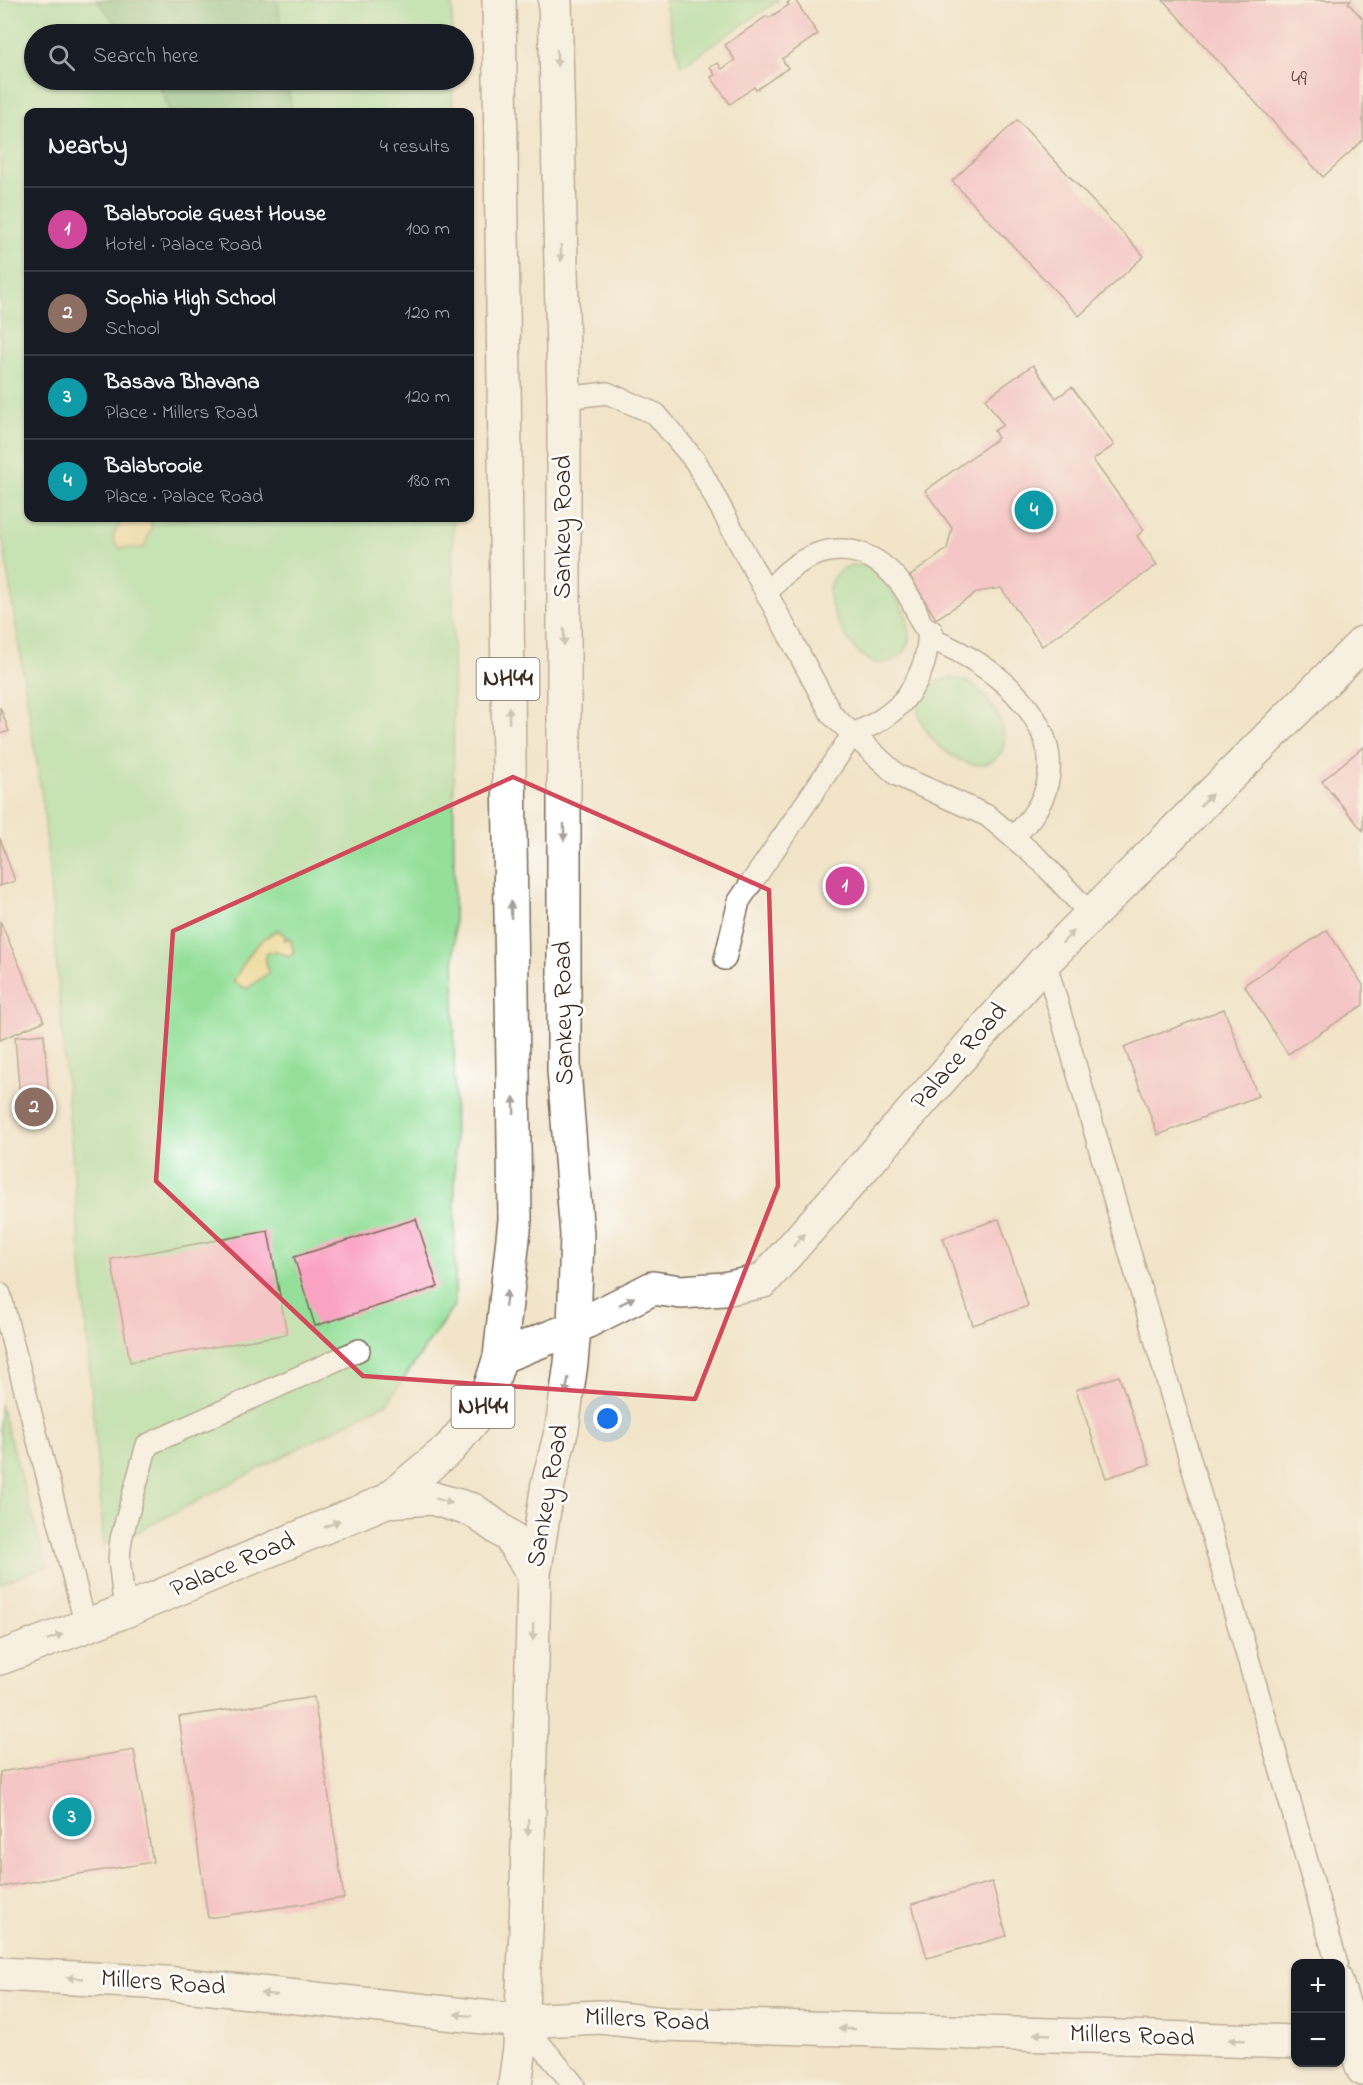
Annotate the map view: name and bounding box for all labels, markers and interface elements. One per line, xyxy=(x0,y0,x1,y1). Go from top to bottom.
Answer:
search box xyxy=(24,24,474,90)
icon: search xyxy=(45,41,78,74)
text: Search here xyxy=(93,41,198,73)
one-way arrow xyxy=(552,49,561,68)
house number: 49 xyxy=(1291,64,1307,96)
text: Nearby xyxy=(48,128,127,166)
text: 4 results xyxy=(380,133,450,162)
text: Balabrooie Guest House xyxy=(105,199,326,231)
text: 1 xyxy=(64,215,71,244)
text: 100 m xyxy=(406,215,450,244)
text: Hotel · Palace Road xyxy=(105,231,262,260)
one-way arrow xyxy=(556,244,566,263)
text: Sophia High School xyxy=(105,283,276,315)
text: 2 xyxy=(63,299,72,328)
text: 120 m xyxy=(405,299,450,328)
text: School xyxy=(105,315,160,344)
text: Basava Bhavana xyxy=(105,367,260,399)
text: 3 xyxy=(63,383,72,412)
text: 120 m xyxy=(405,383,450,412)
text: Place · Millers Road xyxy=(105,399,258,428)
text: Balabrooie xyxy=(105,451,202,483)
street label: Sankey Road xyxy=(545,455,583,599)
text: 4 xyxy=(63,467,72,496)
text: 180 m xyxy=(407,467,450,496)
text: Place · Palace Road xyxy=(105,483,263,512)
pin: 4 xyxy=(1014,488,1054,532)
one-way arrow xyxy=(559,628,569,647)
road number: NH44 xyxy=(476,658,540,700)
one-way arrow xyxy=(504,705,513,724)
one-way arrow xyxy=(1198,793,1212,807)
one-way arrow xyxy=(559,823,569,842)
pin: 1 xyxy=(826,864,864,908)
one-way arrow xyxy=(506,900,516,919)
one-way arrow xyxy=(1060,931,1074,945)
street label: Sankey Road xyxy=(545,940,585,1085)
street label: Palace Road xyxy=(902,994,1018,1119)
pin: 2 xyxy=(15,1084,54,1130)
one-way arrow xyxy=(509,1095,518,1114)
one-way arrow xyxy=(792,1233,805,1248)
one-way arrow xyxy=(501,1290,511,1309)
one-way arrow xyxy=(618,1297,635,1306)
one-way arrow xyxy=(563,1376,572,1395)
road number: NH44 xyxy=(452,1386,514,1428)
your location xyxy=(593,1404,622,1433)
street label: Sankey Road xyxy=(518,1421,580,1570)
one-way arrow xyxy=(435,1497,453,1506)
one-way arrow xyxy=(324,1519,342,1529)
street label: Palace Road xyxy=(165,1523,302,1609)
one-way arrow xyxy=(528,1623,538,1642)
one-way arrow xyxy=(46,1632,64,1642)
pin: 3 xyxy=(52,1794,92,1840)
one-way arrow xyxy=(524,1818,533,1837)
map controls xyxy=(1291,1959,1345,2067)
button: + xyxy=(1291,1959,1345,2013)
street label: Millers Road xyxy=(99,1961,227,2007)
one-way arrow xyxy=(65,1973,84,1983)
one-way arrow xyxy=(260,1989,279,1999)
street label: Millers Road xyxy=(583,1999,711,2043)
one-way arrow xyxy=(454,2010,473,2020)
button: − xyxy=(1291,2013,1345,2067)
street label: Millers Road xyxy=(1069,2016,1196,2058)
one-way arrow xyxy=(838,2024,857,2034)
one-way arrow xyxy=(1033,2030,1052,2039)
one-way arrow xyxy=(1228,2035,1247,2045)

